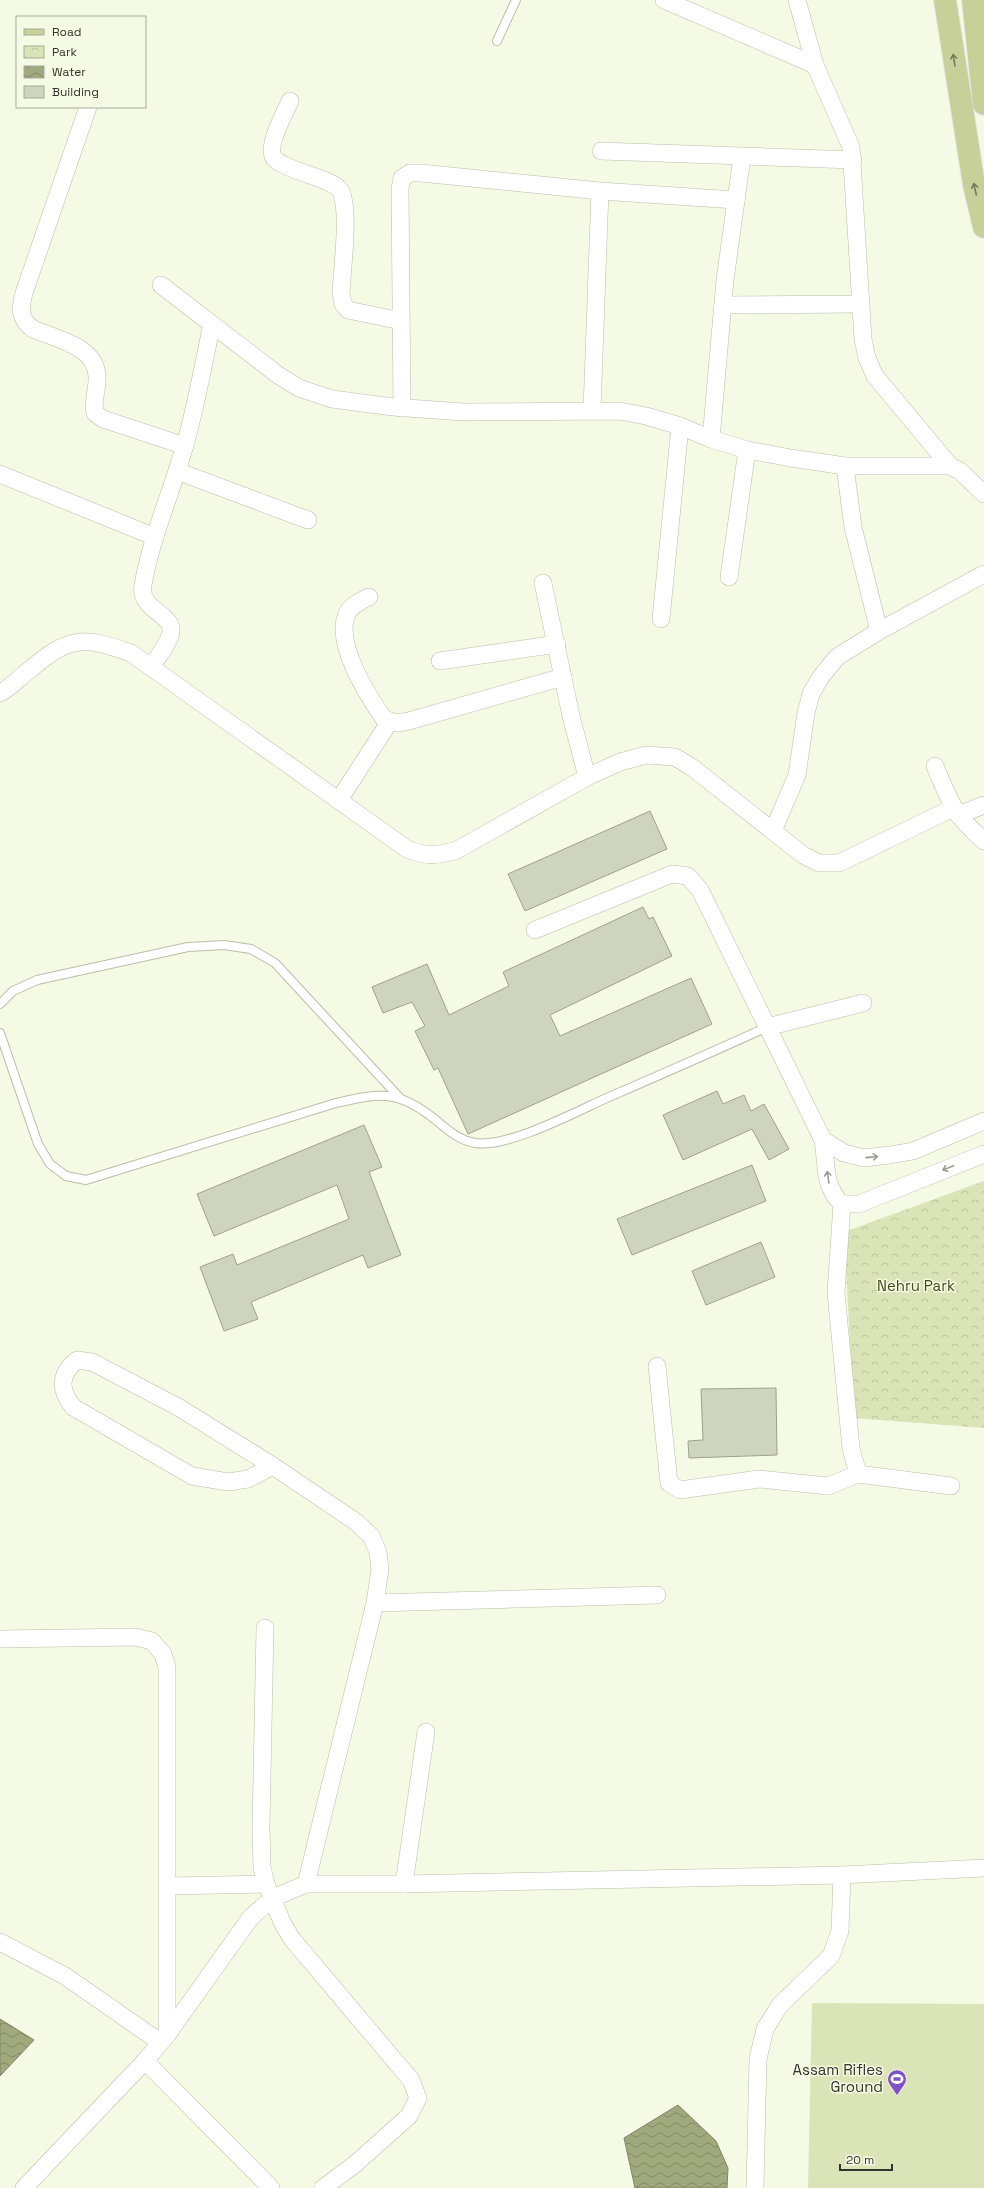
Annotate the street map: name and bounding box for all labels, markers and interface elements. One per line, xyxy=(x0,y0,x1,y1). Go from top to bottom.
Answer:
legend xyxy=(16,16,146,108)
text: Road xyxy=(52,24,81,40)
text: Park xyxy=(52,44,77,60)
one-way arrow xyxy=(950,54,958,67)
text: Water xyxy=(52,64,86,80)
text: Building xyxy=(52,84,99,100)
one-way arrow xyxy=(970,183,978,196)
one-way arrow xyxy=(865,1153,878,1161)
one-way arrow xyxy=(942,1165,954,1173)
one-way arrow xyxy=(824,1171,832,1184)
park label: Nehru Park xyxy=(877,1276,955,1295)
place label: Assam Rifles Ground xyxy=(793,2060,883,2096)
sports icon: Assam Rifles Ground xyxy=(886,2068,908,2096)
scale bar xyxy=(840,2146,892,2172)
text: 20 m xyxy=(846,2152,874,2168)

